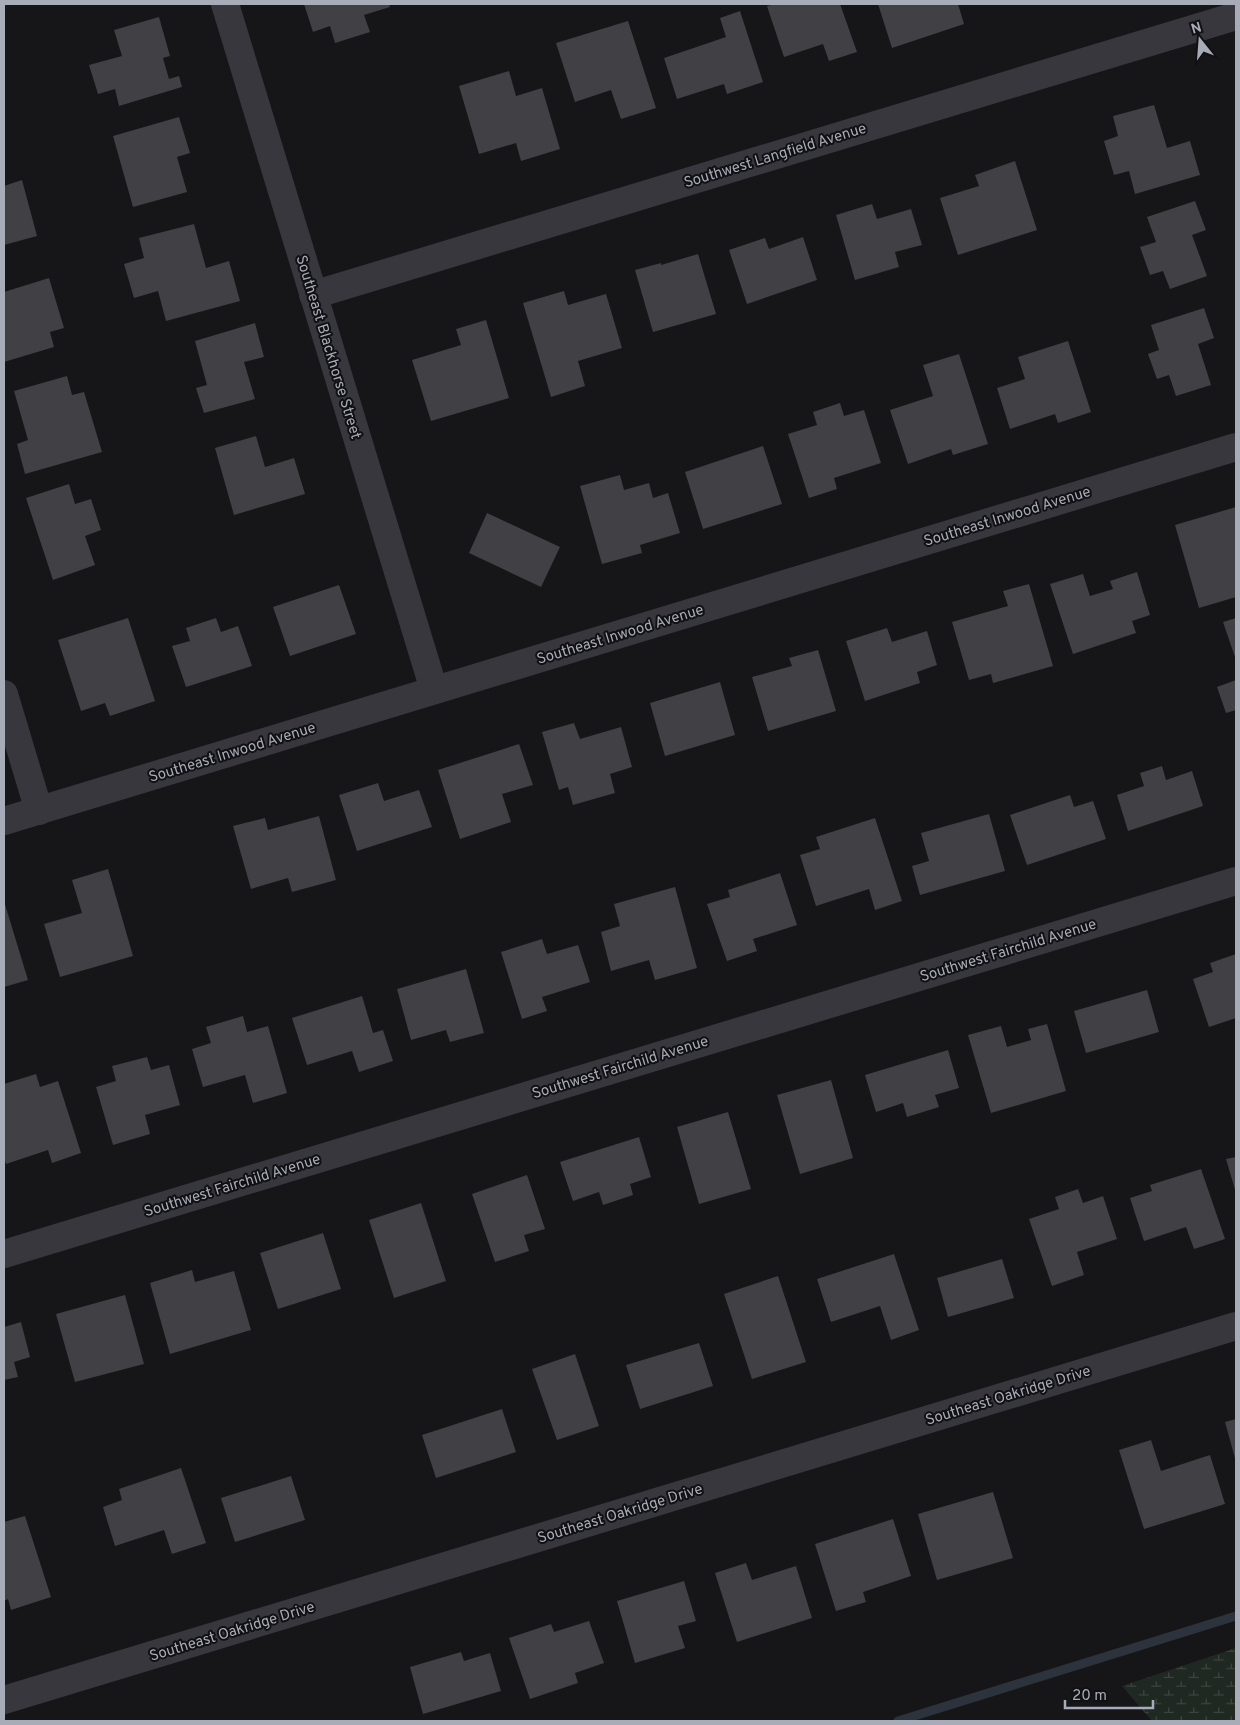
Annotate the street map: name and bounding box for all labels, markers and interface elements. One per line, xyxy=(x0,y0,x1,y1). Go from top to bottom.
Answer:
north arrow xyxy=(1175,15,1225,65)
text: N xyxy=(1189,19,1204,39)
street label: Southwest Langfield Avenue xyxy=(682,120,869,193)
street label: Southeast Blackhorse Street xyxy=(291,253,365,442)
street label: Southeast Inwood Avenue xyxy=(922,483,1093,552)
street label: Southeast Inwood Avenue xyxy=(535,601,706,670)
street label: Southeast Inwood Avenue xyxy=(147,719,318,788)
street label: Southwest Fairchild Avenue xyxy=(918,916,1099,987)
street label: Southwest Fairchild Avenue xyxy=(530,1033,711,1104)
street label: Southwest Fairchild Avenue xyxy=(142,1151,323,1222)
street label: Southeast Oakridge Drive xyxy=(924,1362,1093,1431)
street label: Southeast Oakridge Drive xyxy=(536,1480,705,1549)
street label: Southeast Oakridge Drive xyxy=(148,1598,317,1667)
scale bar xyxy=(1065,1678,1152,1710)
text: 20 m xyxy=(1072,1687,1107,1706)

